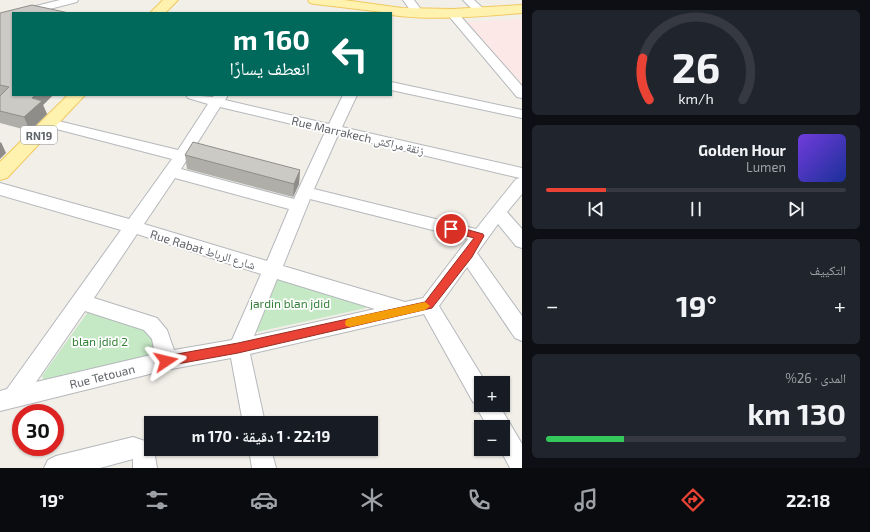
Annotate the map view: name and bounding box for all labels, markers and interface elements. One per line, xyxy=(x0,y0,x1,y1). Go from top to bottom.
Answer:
text: 160 m xyxy=(233,22,310,56)
icon: left xyxy=(324,28,376,80)
text: 26 xyxy=(672,41,720,91)
text: انعطف يسارًا xyxy=(229,57,310,79)
text: km/h xyxy=(678,90,714,107)
street label: Rue Marrakech زنقة مراكش xyxy=(290,113,426,158)
road number: RN19 xyxy=(21,126,57,144)
text: Golden Hour xyxy=(698,141,786,159)
text: Lumen xyxy=(746,159,786,175)
icon: previous xyxy=(585,198,607,220)
icon: pause xyxy=(685,198,707,220)
icon: next xyxy=(785,198,807,220)
pin xyxy=(434,212,468,246)
icon: arrive xyxy=(440,218,462,240)
street label: Rue Rabat شارع الرباط xyxy=(148,226,257,274)
text: التكييف xyxy=(810,262,846,278)
text: 19° xyxy=(676,287,717,323)
text: − xyxy=(546,292,559,318)
text: + xyxy=(834,292,846,318)
park label: jardin blan jdid xyxy=(250,296,330,311)
park label: blan jdid 2 xyxy=(72,334,128,349)
position arrow xyxy=(145,340,187,382)
street label: Rue Tetouan xyxy=(68,361,136,391)
text: المدى · 26% xyxy=(785,370,846,386)
map controls xyxy=(474,376,510,456)
button: + xyxy=(474,376,510,412)
text: 130 km xyxy=(747,395,846,431)
speed limit sign: 30 xyxy=(12,404,64,456)
button: − xyxy=(474,420,510,456)
text: 22:19 · 1 دقيقة · 170 m xyxy=(192,427,330,445)
icon: filters xyxy=(143,486,171,514)
icon: car xyxy=(250,486,278,514)
icon: climate xyxy=(358,486,386,514)
icon: phone xyxy=(465,486,493,514)
icon: music xyxy=(572,486,600,514)
icon: directions xyxy=(679,486,707,514)
text: 19° xyxy=(40,489,64,511)
text: 22:18 xyxy=(786,489,830,511)

